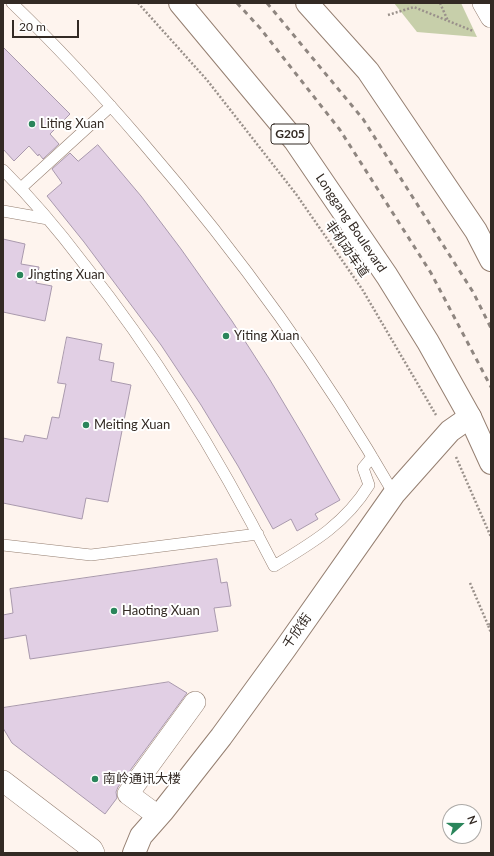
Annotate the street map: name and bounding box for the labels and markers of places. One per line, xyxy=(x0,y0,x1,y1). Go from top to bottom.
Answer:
place label: Liting Xuan xyxy=(40,116,104,132)
marker: Liting Xuan xyxy=(27,119,37,129)
place label: Jingting Xuan xyxy=(28,267,105,283)
marker: Jingting Xuan xyxy=(15,270,25,280)
place label: Yiting Xuan xyxy=(234,328,300,344)
marker: Yiting Xuan xyxy=(221,331,231,341)
place label: Meiting Xuan xyxy=(94,417,170,433)
marker: Meiting Xuan xyxy=(81,420,91,430)
place label: Haoting Xuan xyxy=(122,603,200,619)
marker: Haoting Xuan xyxy=(109,606,119,616)
place label: 南岭通讯大楼 xyxy=(103,771,181,787)
marker: 南岭通讯大楼 xyxy=(90,774,100,784)

